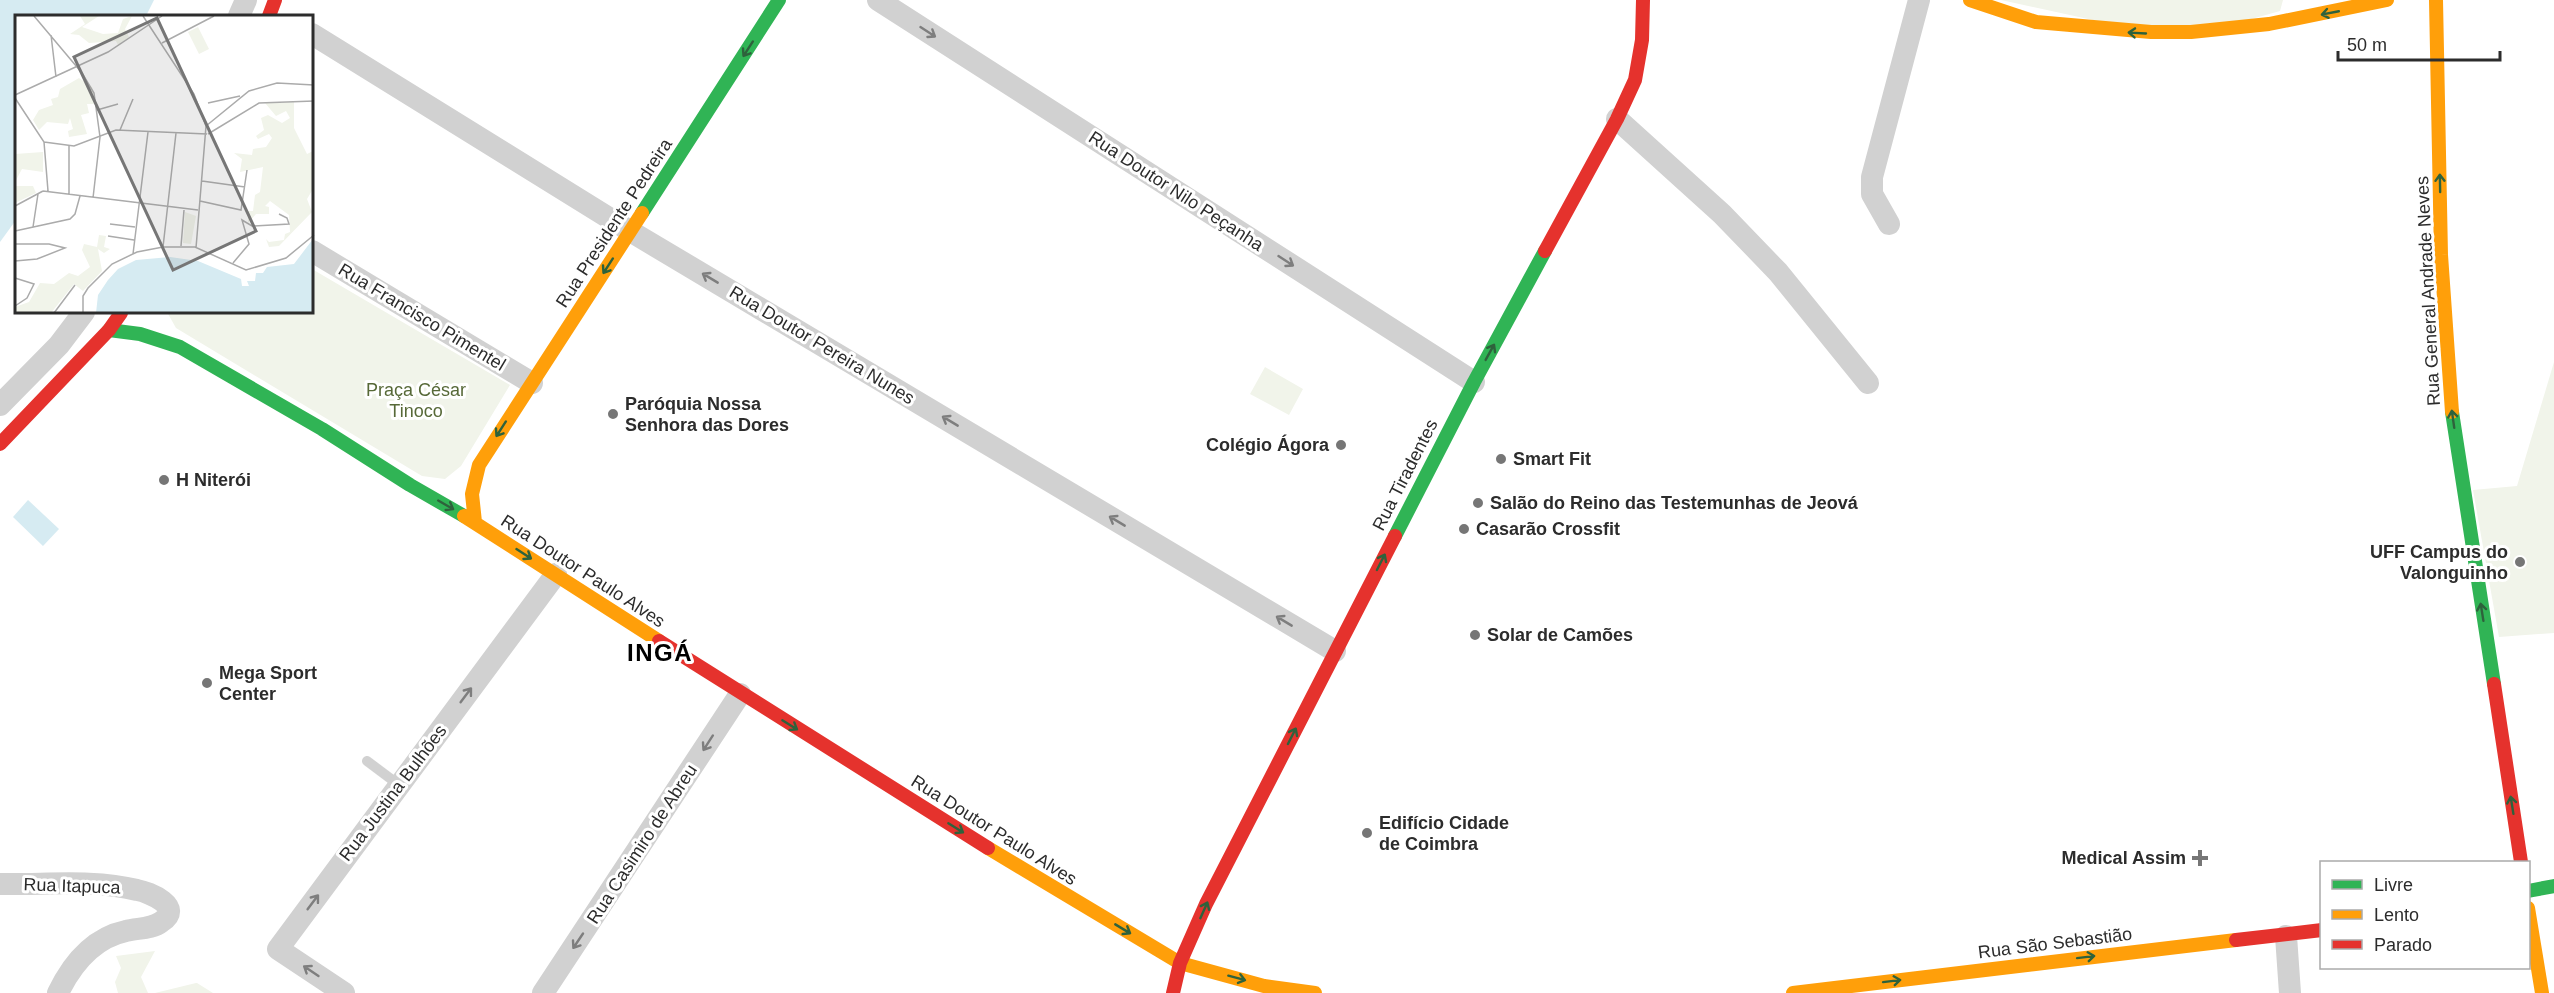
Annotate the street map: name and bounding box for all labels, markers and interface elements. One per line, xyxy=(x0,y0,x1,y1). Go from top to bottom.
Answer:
one-way arrow xyxy=(2321,8,2340,19)
inset map xyxy=(15,15,314,314)
scale bar xyxy=(2338,24,2500,62)
one-way arrow xyxy=(919,25,936,38)
one-way arrow xyxy=(2127,27,2147,38)
text: 50 m xyxy=(2347,35,2387,55)
one-way arrow xyxy=(741,40,753,57)
street label: Rua Doutor Nilo Peçanha xyxy=(1085,127,1268,256)
street label: Rua Presidente Pedreira xyxy=(552,134,677,311)
one-way arrow xyxy=(2435,173,2446,193)
street label: Rua General Andrade Neves xyxy=(2412,176,2444,406)
one-way arrow xyxy=(1277,256,1294,268)
one-way arrow xyxy=(601,257,613,274)
street label: Rua Francisco Pimentel xyxy=(335,259,509,375)
one-way arrow xyxy=(702,272,719,284)
street label: Rua Doutor Pereira Nunes xyxy=(726,282,918,408)
one-way arrow xyxy=(1484,344,1496,361)
park label: Praça César Tinoco xyxy=(366,380,466,421)
place label: Paróquia Nossa Senhora das Dores xyxy=(625,394,789,435)
marker: Paróquia Nossa Senhora das Dores xyxy=(606,407,620,421)
one-way arrow xyxy=(2447,410,2458,430)
one-way arrow xyxy=(942,415,959,427)
street label: Rua Tiradentes xyxy=(1368,416,1442,534)
one-way arrow xyxy=(495,421,508,438)
place label: Colégio Ágora xyxy=(1206,434,1330,455)
marker: Colégio Ágora xyxy=(1334,438,1348,452)
place label: Smart Fit xyxy=(1513,449,1591,469)
marker: Smart Fit xyxy=(1494,452,1508,466)
place label: H Niterói xyxy=(176,470,251,490)
marker: H Niterói xyxy=(157,473,171,487)
place label: Salão do Reino das Testemunhas de Jeová xyxy=(1490,493,1859,513)
marker: Salão do Reino das Testemunhas de Jeová xyxy=(1471,496,1485,510)
one-way arrow xyxy=(437,499,454,511)
street label: Rua Doutor Paulo Alves xyxy=(497,511,669,631)
one-way arrow xyxy=(1109,515,1126,527)
place label: Casarão Crossfit xyxy=(1476,519,1620,539)
marker: Casarão Crossfit xyxy=(1457,522,1471,536)
place label: UFF Campus do Valonguinho xyxy=(2370,542,2508,583)
one-way arrow xyxy=(516,548,532,560)
one-way arrow xyxy=(1375,554,1387,572)
marker: UFF Campus do Valonguinho xyxy=(2513,555,2527,569)
one-way arrow xyxy=(2477,603,2488,622)
one-way arrow xyxy=(1276,615,1293,627)
place label: Solar de Camões xyxy=(1487,625,1633,645)
marker: Solar de Camões xyxy=(1468,628,1482,642)
district label: INGÁ xyxy=(627,639,693,666)
place label: Mega Sport Center xyxy=(219,663,317,704)
marker: Mega Sport Center xyxy=(200,676,214,690)
one-way arrow xyxy=(460,687,473,703)
one-way arrow xyxy=(781,720,798,732)
street label: Rua Justina Bulhões xyxy=(335,721,451,865)
one-way arrow xyxy=(1286,727,1298,745)
one-way arrow xyxy=(702,735,714,751)
street label: Rua Casimiro de Abreu xyxy=(583,761,701,927)
street label: Rua Doutor Paulo Alves xyxy=(908,771,1080,889)
one-way arrow xyxy=(2507,795,2518,815)
place label: Edifício Cidade de Coimbra xyxy=(1379,813,1509,854)
one-way arrow xyxy=(947,823,964,835)
marker: Edifício Cidade de Coimbra xyxy=(1360,826,1374,840)
place label: Medical Assim xyxy=(2062,848,2186,868)
marker: Medical Assim xyxy=(2191,849,2209,867)
legend xyxy=(2320,861,2530,969)
street label: Rua Itapuca xyxy=(23,874,122,898)
text: Livre xyxy=(2374,875,2413,895)
one-way arrow xyxy=(306,894,319,910)
one-way arrow xyxy=(1198,901,1210,919)
text: Lento xyxy=(2374,905,2419,925)
one-way arrow xyxy=(1114,923,1131,935)
street label: Rua São Sebastião xyxy=(1977,924,2133,962)
one-way arrow xyxy=(572,932,584,949)
text: Parado xyxy=(2374,935,2432,955)
one-way arrow xyxy=(2075,951,2095,962)
one-way arrow xyxy=(303,965,319,977)
one-way arrow xyxy=(1227,973,1246,985)
one-way arrow xyxy=(1882,975,1902,986)

